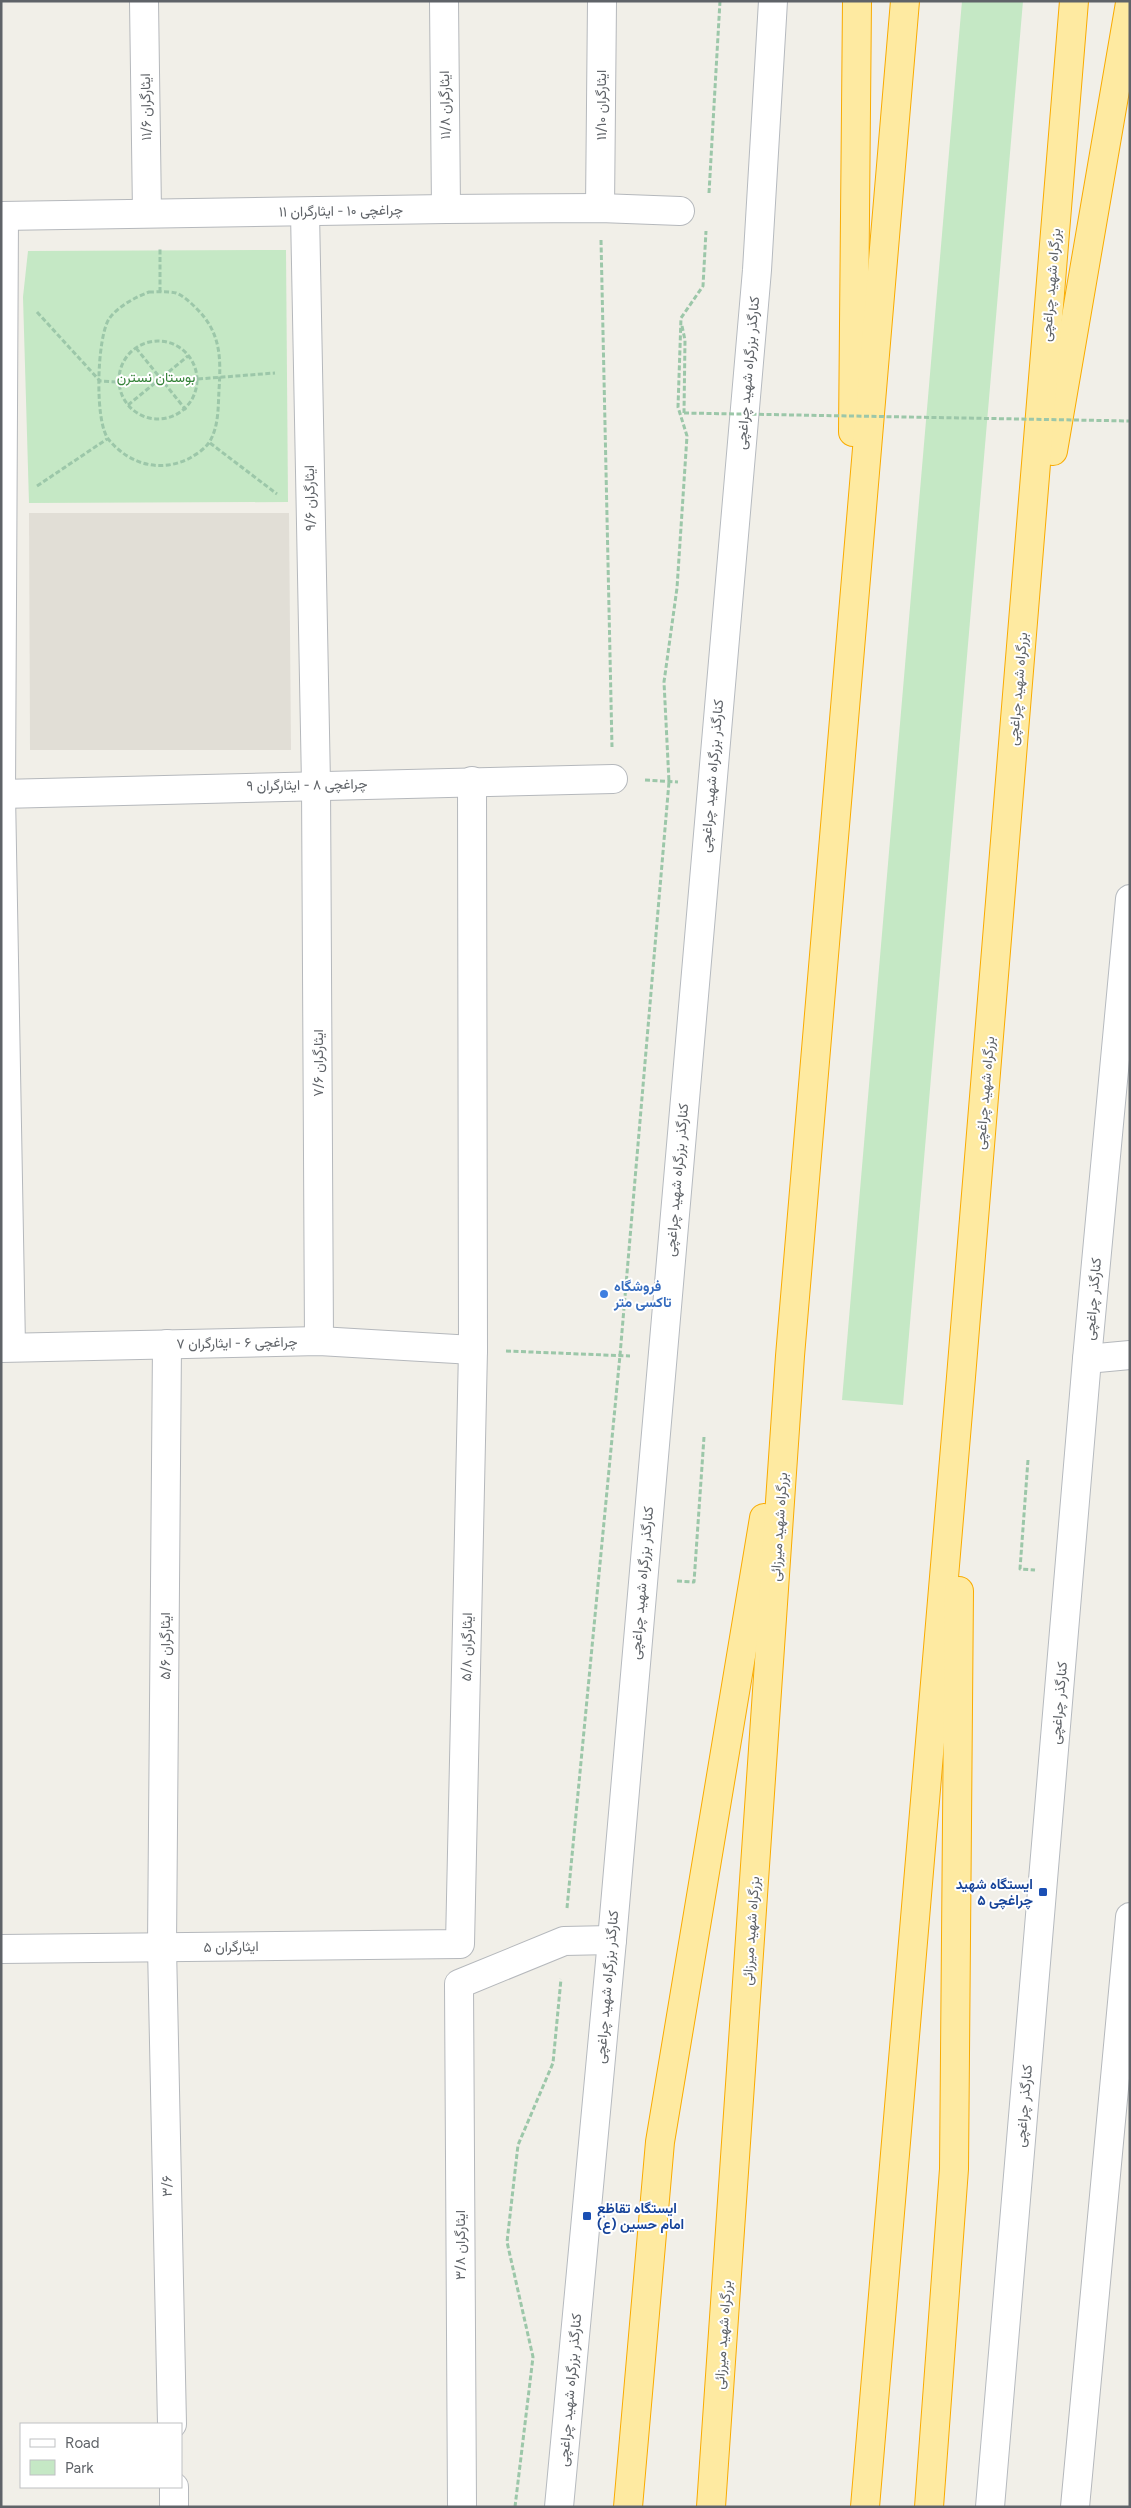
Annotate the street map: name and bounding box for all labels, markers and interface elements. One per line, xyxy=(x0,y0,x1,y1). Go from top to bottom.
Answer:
street label: ایثارگران ۱۱/۸ xyxy=(436,70,454,140)
street label: ایثارگران ۱۱/۱۰ xyxy=(593,70,610,140)
street label: ایثارگران ۱۱/۶ xyxy=(137,73,155,141)
street label: چراغچی ۱۰ - ایثارگران ۱۱ xyxy=(279,201,403,222)
street label: بزرگراه شهید چراغچی xyxy=(1038,228,1065,342)
street label: کنارگذر بزرگراه شهید چراغچی xyxy=(733,296,764,450)
park label: بوستان نسترن xyxy=(117,369,195,386)
street label: ایثارگران ۹/۶ xyxy=(301,465,319,531)
street label: بزرگراه شهید چراغچی xyxy=(1005,632,1032,746)
street label: کنارگذر بزرگراه شهید چراغچی xyxy=(697,699,728,853)
street label: چراغچی ۸ - ایثارگران ۹ xyxy=(246,775,368,796)
street label: ایثارگران ۷/۶ xyxy=(310,1029,327,1097)
street label: بزرگراه شهید چراغچی xyxy=(972,1036,999,1150)
street label: کنارگذر بزرگراه شهید چراغچی xyxy=(662,1103,693,1257)
street label: کنارگذر چراغچی xyxy=(1081,1257,1106,1341)
place label: فروشگاه تاکسی متر xyxy=(613,1278,672,1311)
marker: فروشگاه تاکسی متر xyxy=(598,1288,610,1300)
street label: چراغچی ۶ - ایثارگران ۷ xyxy=(176,1333,298,1354)
street label: بزرگراه شهید میرزائی xyxy=(767,1472,791,1582)
street label: کنارگذر بزرگراه شهید چراغچی xyxy=(627,1506,658,1660)
street label: ایثارگران ۵/۶ xyxy=(157,1612,174,1680)
street label: ایثارگران ۵/۸ xyxy=(458,1612,476,1682)
street label: کنارگذر چراغچی xyxy=(1047,1661,1072,1745)
street label: بزرگراه شهید میرزائی xyxy=(739,1876,763,1986)
place label: ایستگاه شهید چراغچی ۵ xyxy=(956,1876,1033,1910)
marker: ایستگاه شهید چراغچی ۵ xyxy=(1037,1886,1049,1898)
street label: کنارگذر بزرگراه شهید چراغچی xyxy=(592,1910,623,2064)
street label: ایثارگران ۵ xyxy=(203,1938,259,1956)
street label: کنارگذر چراغچی xyxy=(1012,2064,1037,2148)
street label: ۳/۶ xyxy=(158,2175,176,2197)
place label: ایستگاه تقاظع امام حسین (ع) xyxy=(597,2200,684,2234)
street label: ایثارگران ۳/۸ xyxy=(452,2210,469,2280)
marker: ایستگاه تقاظع امام حسین (ع) xyxy=(581,2210,593,2222)
street label: بزرگراه شهید میرزائی xyxy=(711,2280,735,2390)
street label: کنارگذر بزرگراه شهید چراغچی xyxy=(555,2313,586,2467)
legend xyxy=(20,2423,182,2488)
text: Road xyxy=(65,2434,100,2452)
text: Park xyxy=(65,2459,94,2477)

